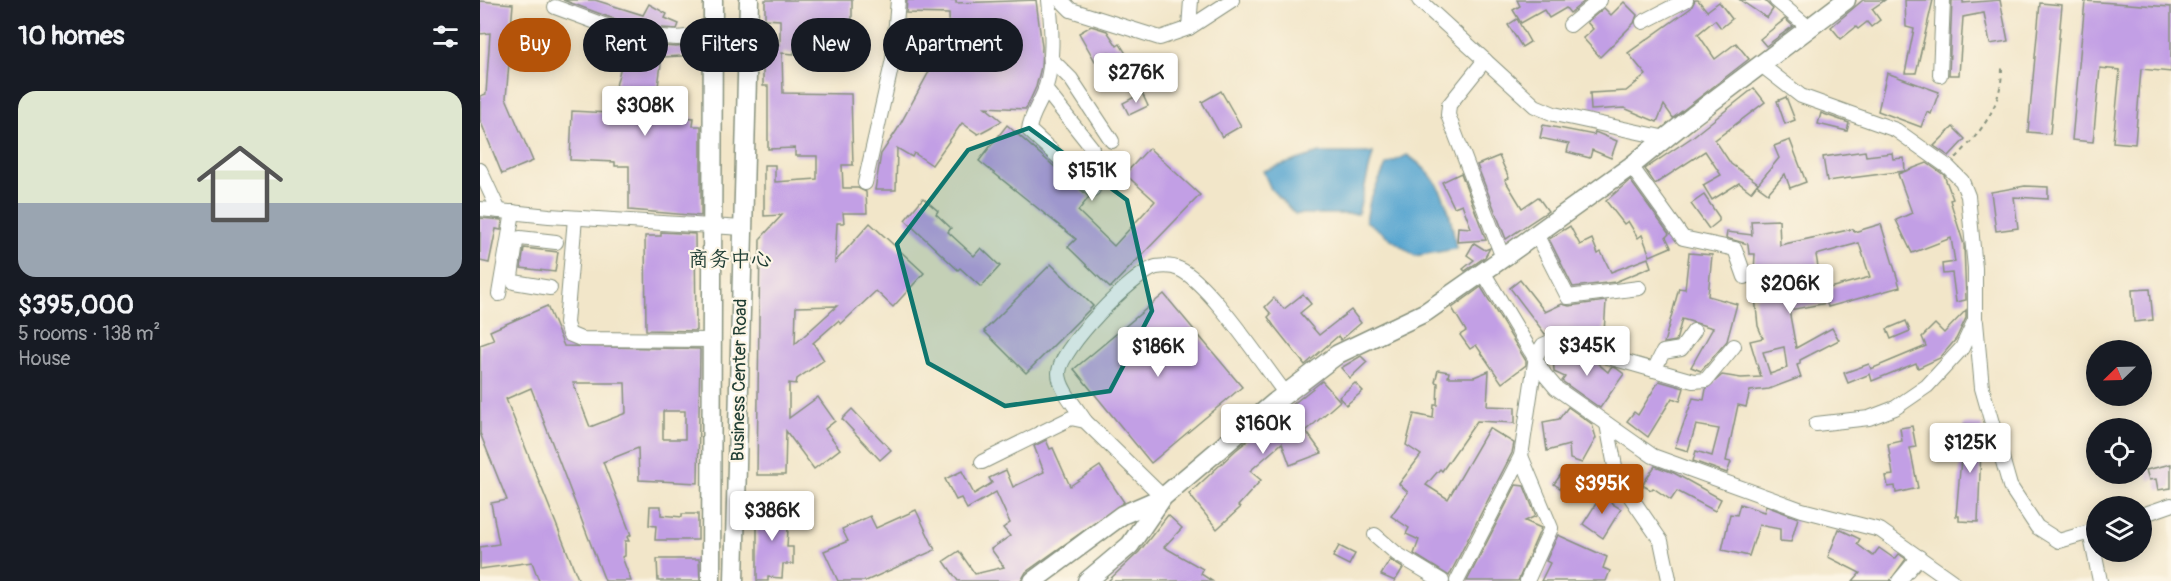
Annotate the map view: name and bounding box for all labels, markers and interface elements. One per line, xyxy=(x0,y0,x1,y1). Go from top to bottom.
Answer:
chip: Buy xyxy=(498,18,571,72)
chip: Rent xyxy=(583,18,668,72)
chip: Filters xyxy=(680,18,779,72)
chip: New xyxy=(791,18,871,72)
chip: Apartment xyxy=(883,18,1023,72)
text: 10 homes xyxy=(18,20,124,52)
icon: filters xyxy=(429,20,462,53)
pin: $276K xyxy=(1094,53,1178,104)
text: $276K xyxy=(1108,60,1164,85)
pin: $308K xyxy=(603,86,687,137)
text: $308K xyxy=(616,93,674,118)
icon: home xyxy=(186,130,294,238)
pin: $151K xyxy=(1050,151,1134,202)
text: $151K xyxy=(1067,158,1117,183)
district label: 商务中心 xyxy=(688,246,772,273)
pin: $206K xyxy=(1748,264,1832,315)
text: $206K xyxy=(1760,271,1820,296)
text: $395,000 xyxy=(18,289,134,321)
street label: Business Center Road xyxy=(727,298,752,462)
text: 5 rooms · 138 m² xyxy=(18,321,160,346)
pin: $345K xyxy=(1545,326,1629,377)
pin: $186K xyxy=(1116,327,1200,378)
text: $345K xyxy=(1559,333,1615,358)
text: $186K xyxy=(1132,334,1184,359)
north arrow xyxy=(2086,340,2152,406)
map controls xyxy=(2086,340,2152,562)
text: House xyxy=(18,346,70,371)
pin: $160K xyxy=(1221,404,1305,455)
text: $160K xyxy=(1235,411,1291,436)
button: locate xyxy=(2086,418,2152,484)
pin: $125K xyxy=(1928,423,2012,474)
text: $125K xyxy=(1944,430,1996,455)
pin: $395K xyxy=(1560,464,1644,515)
text: $395K xyxy=(1574,471,1630,496)
pin: $386K xyxy=(730,491,814,542)
button: layers xyxy=(2086,496,2152,562)
text: $386K xyxy=(744,498,800,523)

